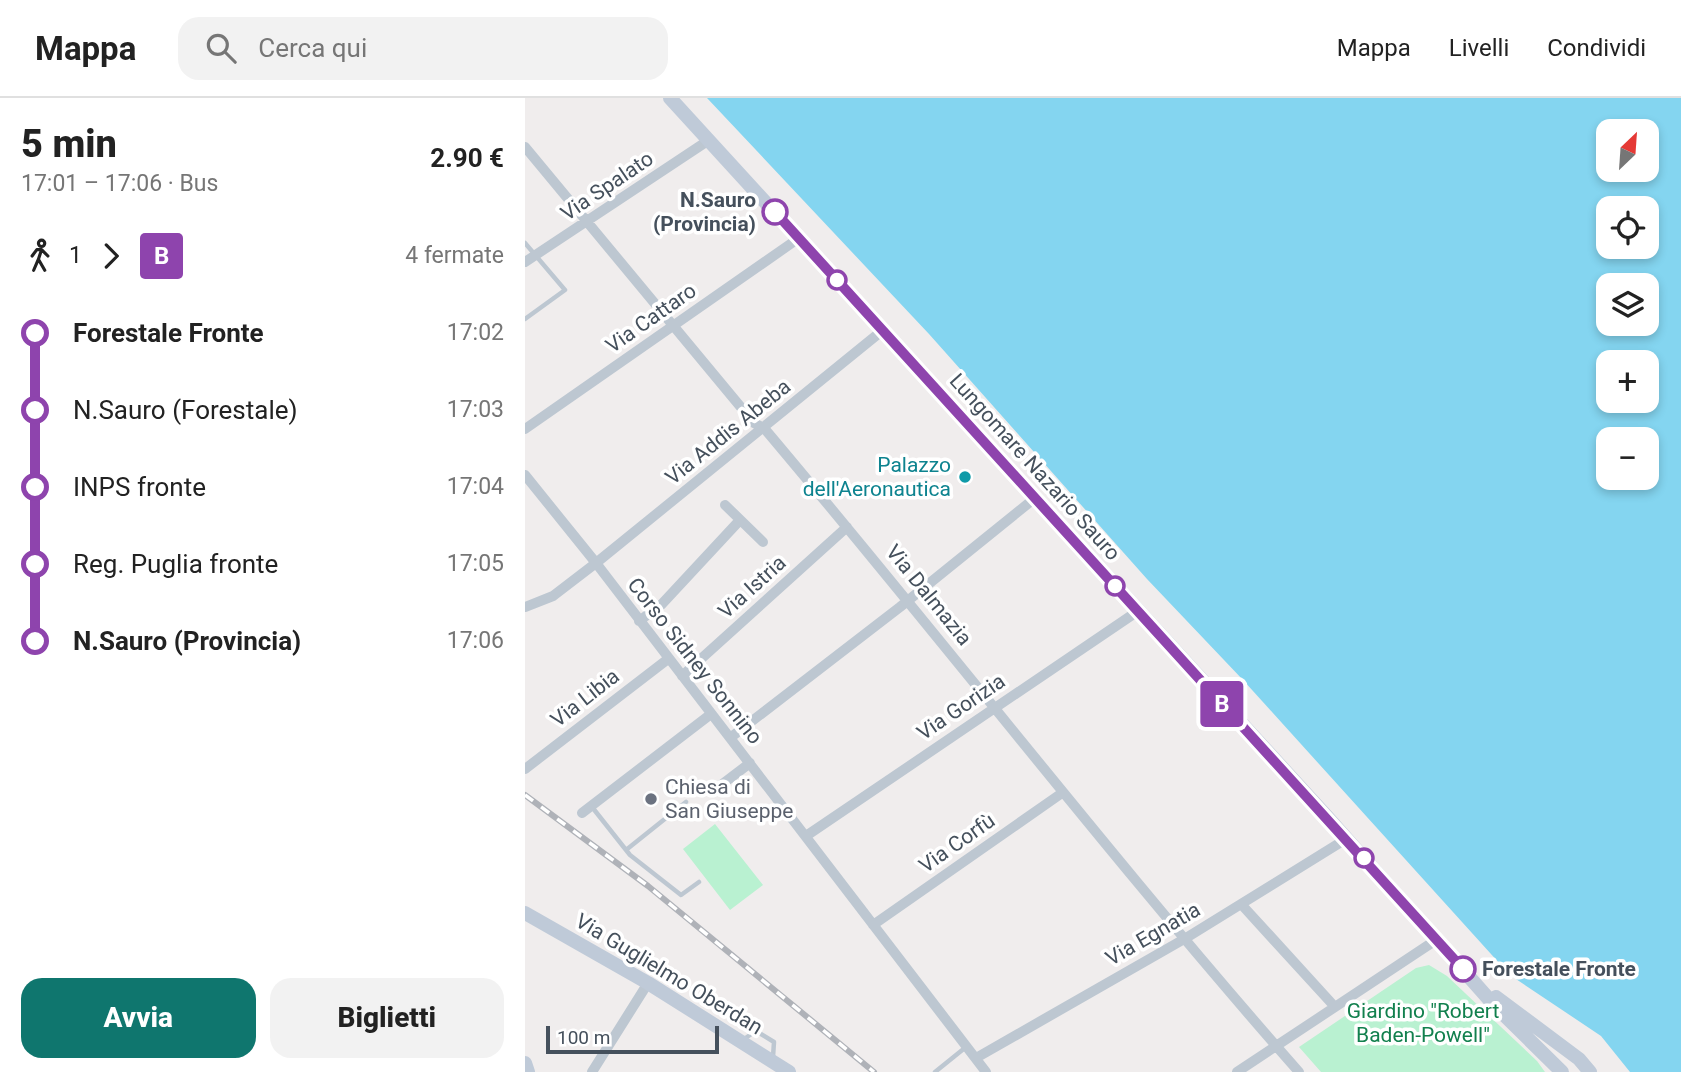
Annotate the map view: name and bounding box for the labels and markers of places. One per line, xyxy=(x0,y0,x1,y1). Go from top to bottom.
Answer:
place label: N.Sauro (Provincia) xyxy=(653,188,756,236)
marker: N.Sauro (Provincia) xyxy=(762,199,788,225)
unlabelled marker xyxy=(827,270,847,290)
place label: Palazzo dell'Aeronautica xyxy=(803,453,951,501)
marker: Palazzo dell'Aeronautica xyxy=(957,469,973,485)
unlabelled marker xyxy=(1105,576,1125,596)
place label: Chiesa di San Giuseppe xyxy=(665,775,793,823)
marker: Chiesa di San Giuseppe xyxy=(643,791,659,807)
unlabelled marker xyxy=(1354,848,1374,868)
marker: Forestale Fronte xyxy=(1450,956,1476,982)
place label: Forestale Fronte xyxy=(1482,957,1636,981)

